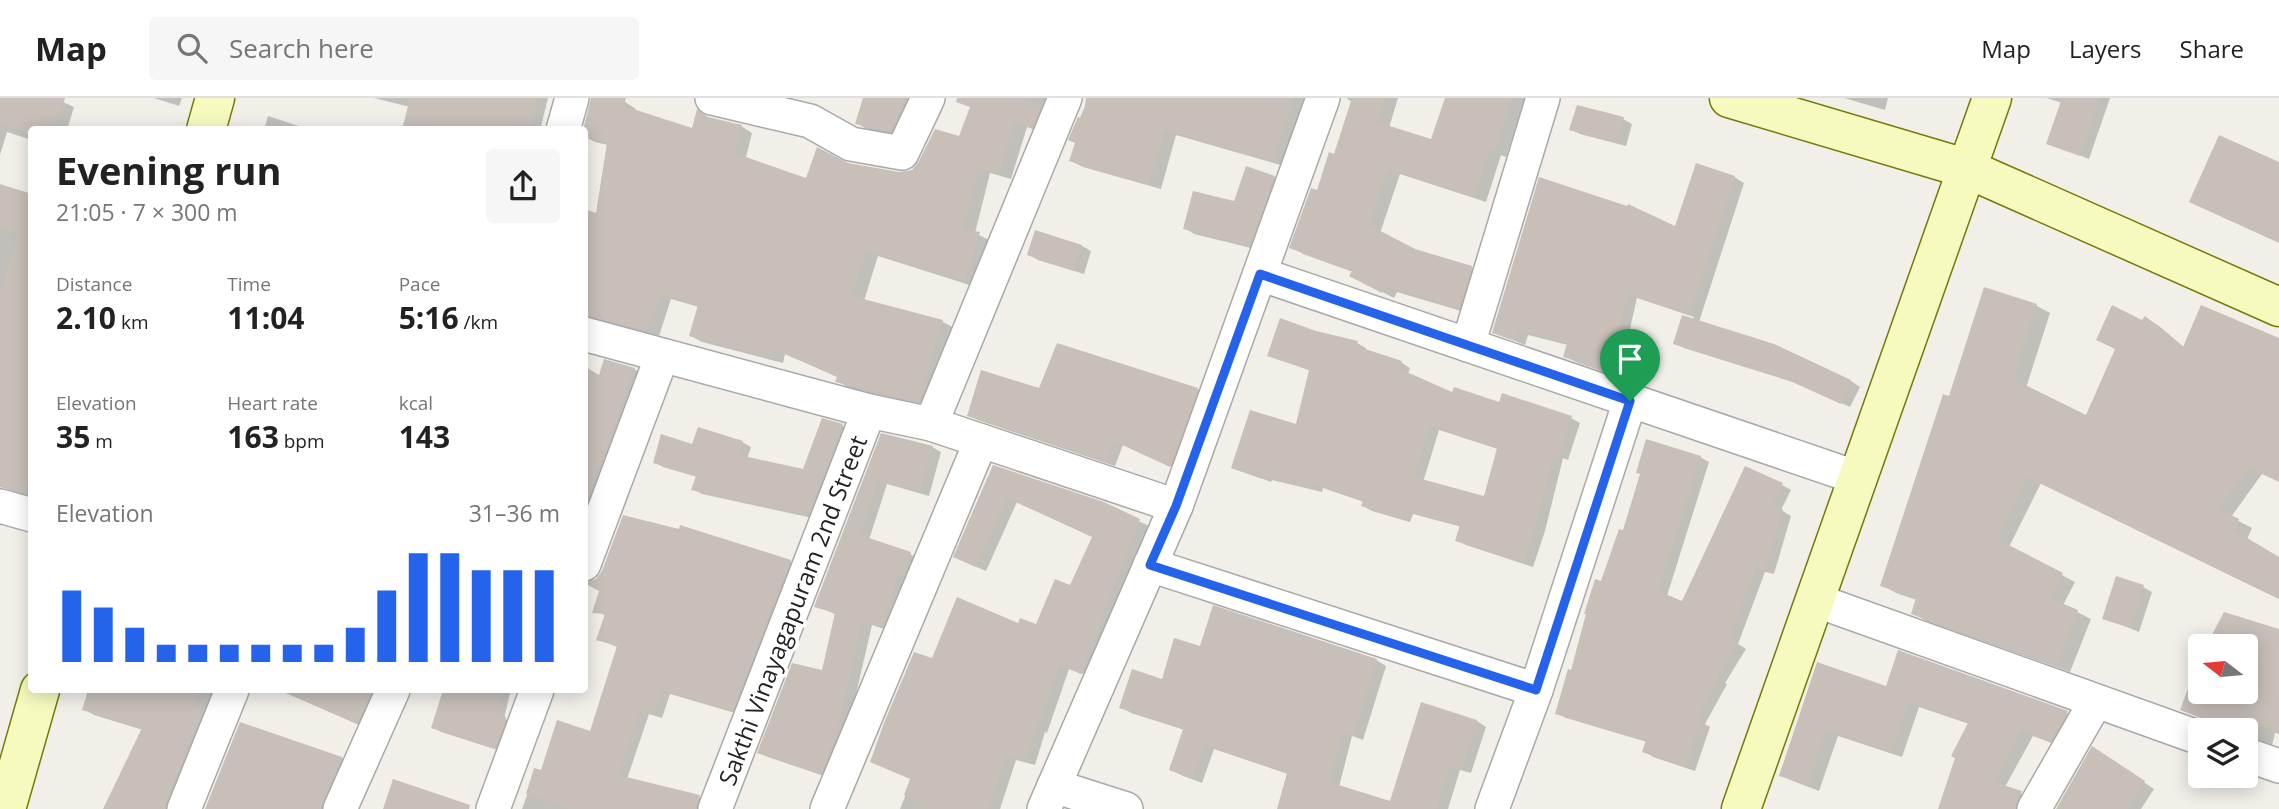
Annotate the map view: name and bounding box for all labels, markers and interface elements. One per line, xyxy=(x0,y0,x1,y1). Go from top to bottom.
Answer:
search box xyxy=(149,17,639,80)
text: Map xyxy=(35,26,107,71)
icon: search xyxy=(173,29,211,67)
text: Search here xyxy=(229,30,374,66)
text: Map xyxy=(1981,32,2031,65)
text: Layers xyxy=(2069,32,2142,65)
text: Share xyxy=(2180,32,2244,65)
text: Evening run xyxy=(56,144,281,196)
button: share xyxy=(486,149,560,223)
text: 21:05 · 7 × 300 m xyxy=(56,196,238,228)
text: Distance xyxy=(56,271,132,297)
text: Time xyxy=(227,271,271,297)
text: Pace xyxy=(399,271,440,297)
text: 2.10 xyxy=(56,297,116,338)
text: 11:04 xyxy=(227,297,305,338)
text: 5:16 xyxy=(399,297,459,338)
text: km xyxy=(116,309,149,335)
text: /km xyxy=(459,309,498,335)
pin xyxy=(1600,329,1660,401)
icon: arrive xyxy=(1611,340,1649,378)
text: Elevation xyxy=(56,390,137,416)
text: Heart rate xyxy=(227,390,318,416)
text: kcal xyxy=(399,390,433,416)
text: 35 xyxy=(56,416,90,457)
text: 163 xyxy=(227,416,279,457)
text: 143 xyxy=(399,416,450,457)
text: m xyxy=(90,428,113,454)
text: bpm xyxy=(279,428,325,454)
street label: Sakthi Vinayagapuram 2nd Street xyxy=(710,430,874,790)
text: Elevation xyxy=(56,497,154,529)
text: 31–36 m xyxy=(469,497,560,529)
north arrow xyxy=(2188,634,2258,704)
map controls xyxy=(2188,634,2258,788)
button: layers xyxy=(2188,718,2258,788)

